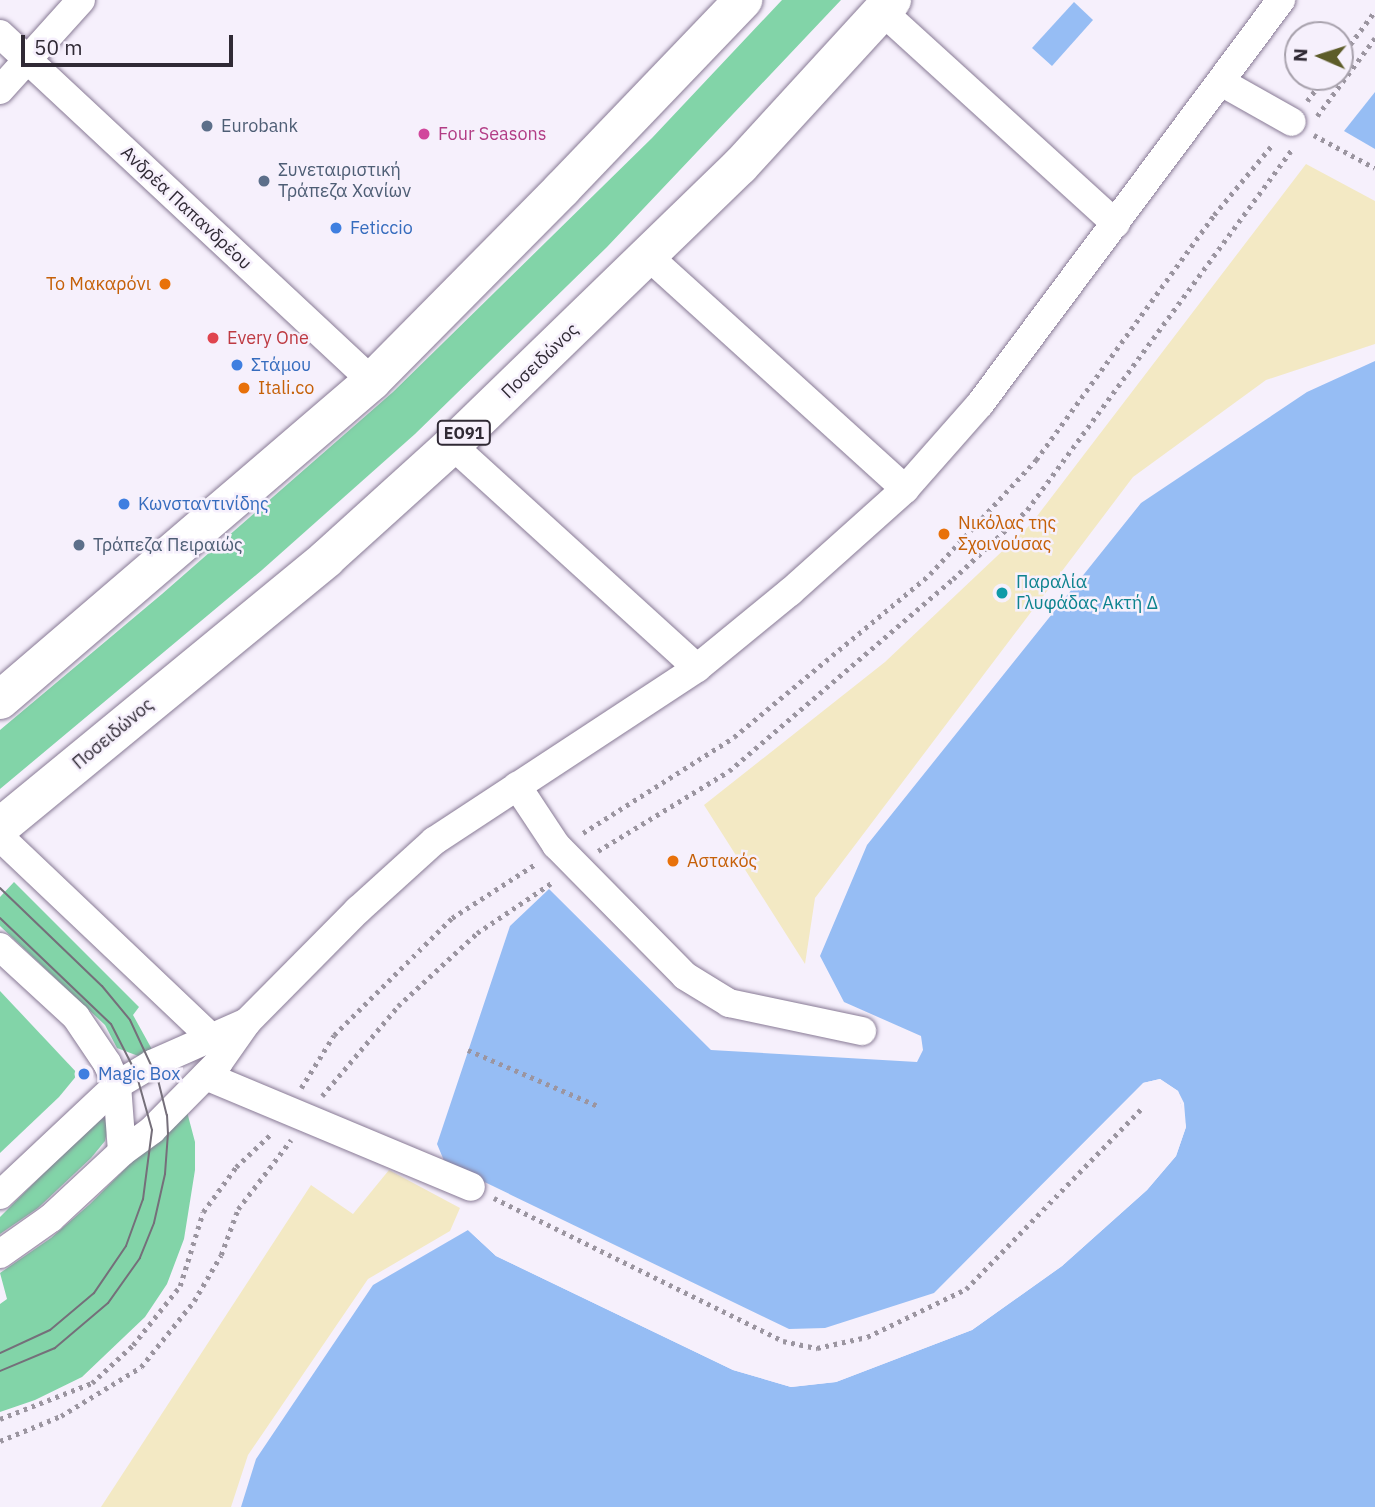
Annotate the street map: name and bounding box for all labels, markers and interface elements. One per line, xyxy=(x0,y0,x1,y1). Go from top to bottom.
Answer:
scale bar xyxy=(24,21,236,65)
north arrow xyxy=(1284,21,1354,91)
text: 50 m xyxy=(34,33,83,61)
text: N xyxy=(1288,48,1312,63)
place label: Eurobank xyxy=(221,115,298,137)
marker: Eurobank xyxy=(199,118,215,134)
place label: Four Seasons xyxy=(438,123,547,145)
marker: Four Seasons xyxy=(416,126,432,142)
street label: Ανδρέα Παπανδρέου xyxy=(116,142,256,274)
place label: Συνεταιριστική Τράπεζα Χανίων xyxy=(278,160,411,202)
marker: Συνεταιριστική Τράπεζα Χανίων xyxy=(256,173,272,189)
place label: Feticcio xyxy=(350,217,413,239)
marker: Feticcio xyxy=(328,220,344,236)
place label: Το Μακαρόνι xyxy=(46,273,151,295)
marker: Το Μακαρόνι xyxy=(157,276,173,292)
street label: Ποσειδώνος xyxy=(497,319,583,403)
place label: Every One xyxy=(227,327,309,349)
marker: Every One xyxy=(205,330,221,346)
place label: Στάμου xyxy=(251,354,311,376)
marker: Στάμου xyxy=(229,357,245,373)
place label: Itali.co xyxy=(258,377,314,399)
marker: Itali.co xyxy=(236,380,252,396)
road number: ΕΟ91 xyxy=(436,420,492,446)
place label: Κωνσταντινίδης xyxy=(138,493,269,515)
marker: Κωνσταντινίδης xyxy=(116,496,132,512)
place label: Νικόλας της Σχοινούσας xyxy=(958,513,1056,556)
marker: Νικόλας της Σχοινούσας xyxy=(936,526,952,542)
place label: Τράπεζα Πειραιώς xyxy=(93,534,243,556)
marker: Τράπεζα Πειραιώς xyxy=(71,537,87,553)
place label: Παραλία Γλυφάδας Ακτή Δ xyxy=(1016,572,1158,614)
marker: Παραλία Γλυφάδας Ακτή Δ xyxy=(994,585,1010,601)
street label: Ποσειδώνος xyxy=(68,694,158,774)
place label: Αστακός xyxy=(687,850,757,872)
marker: Αστακός xyxy=(665,853,681,869)
place label: Magic Box xyxy=(98,1063,180,1085)
marker: Magic Box xyxy=(76,1066,92,1082)

